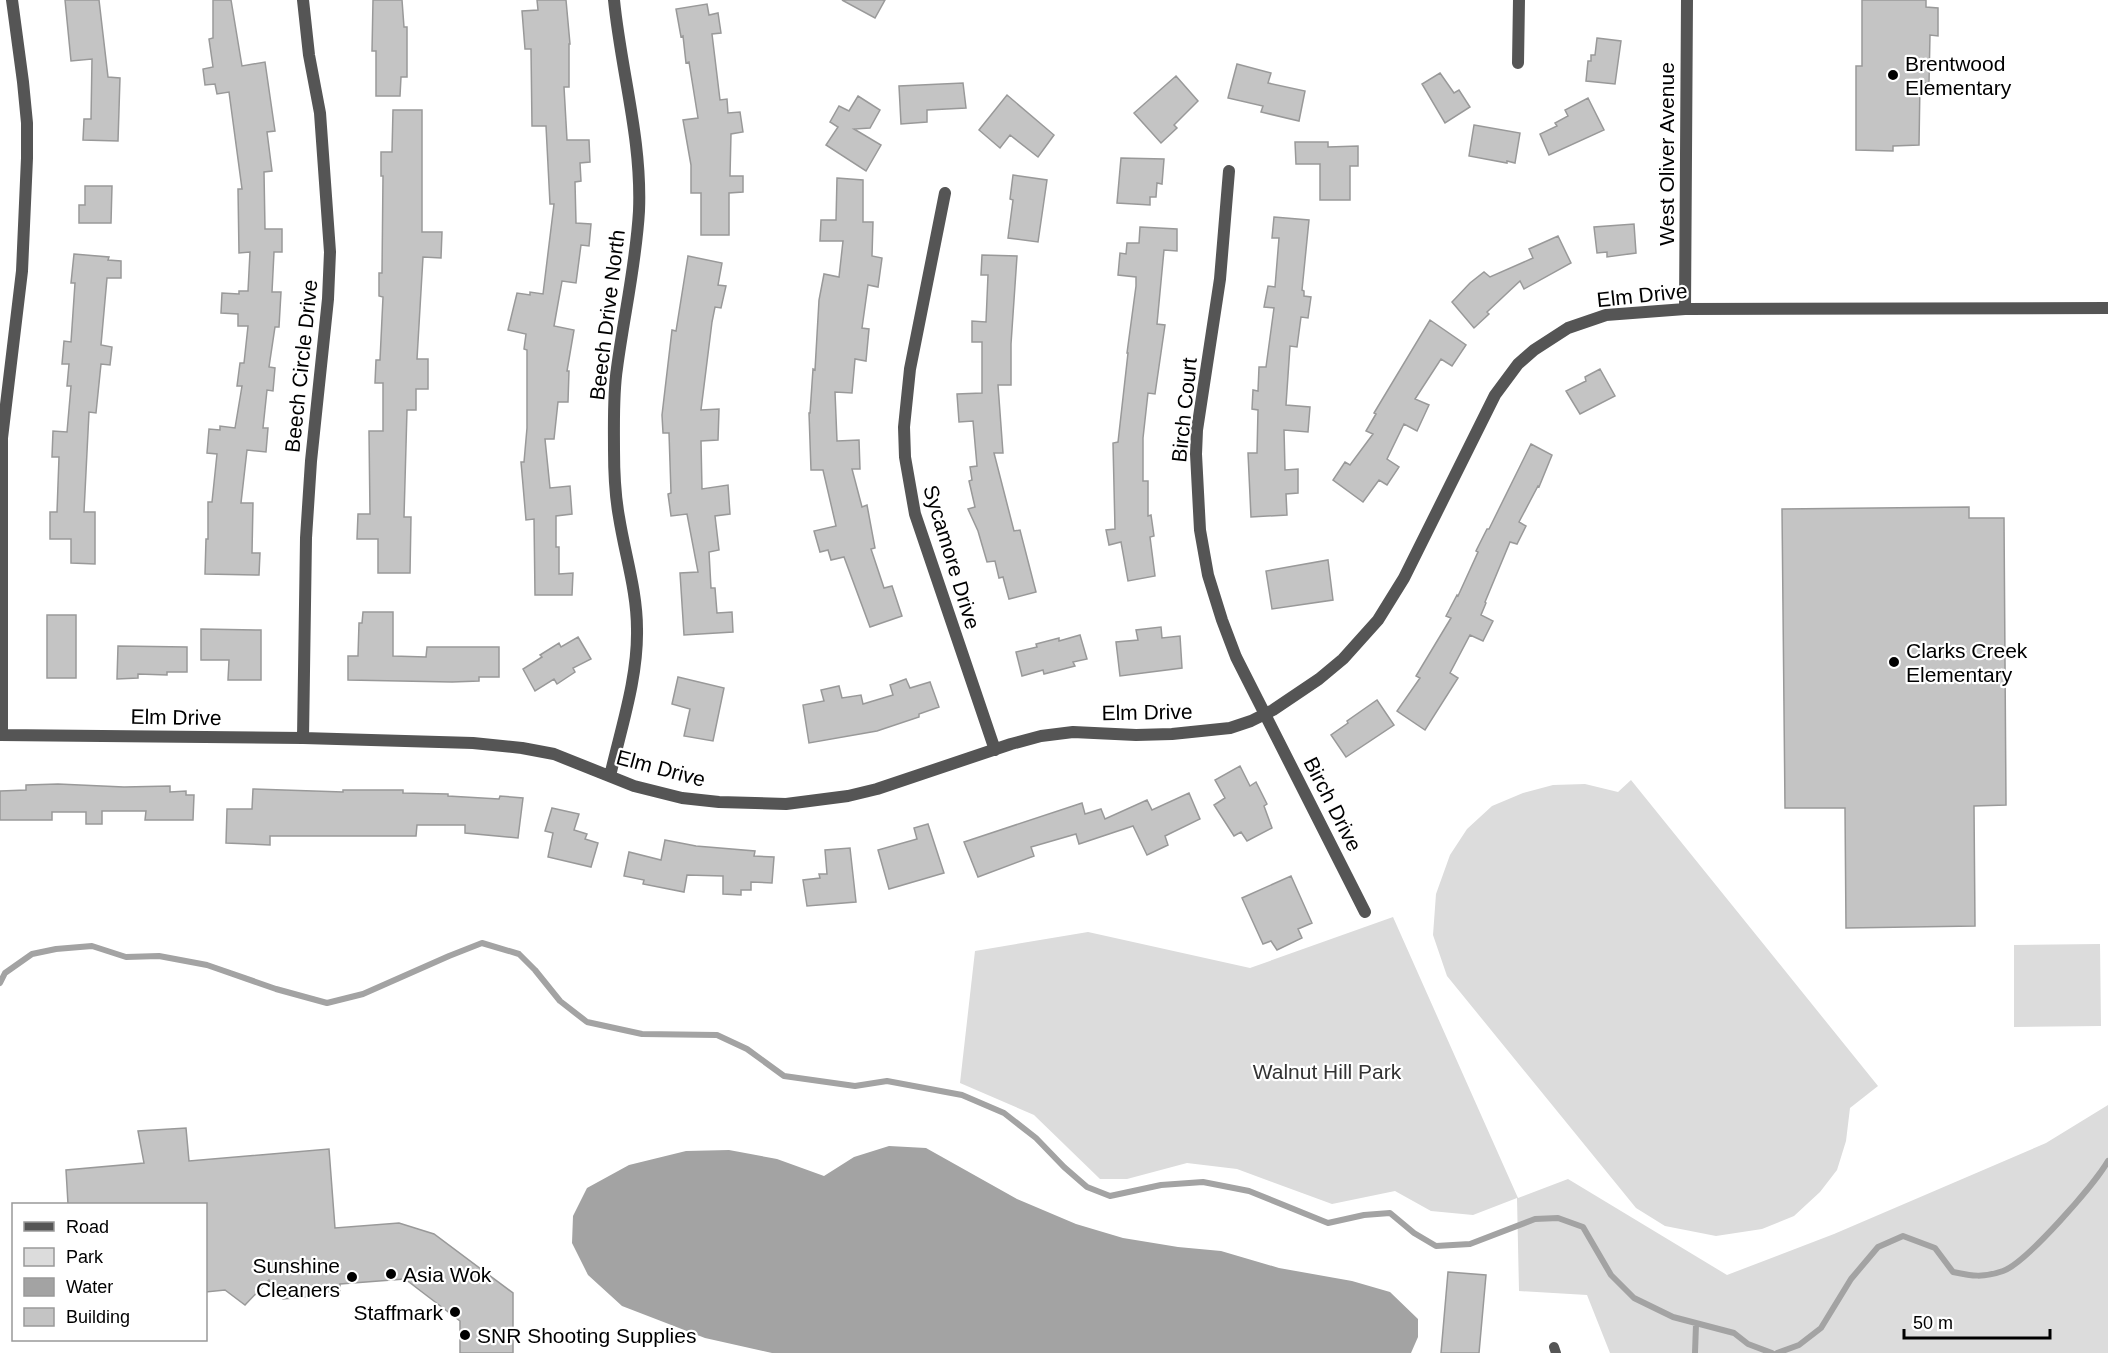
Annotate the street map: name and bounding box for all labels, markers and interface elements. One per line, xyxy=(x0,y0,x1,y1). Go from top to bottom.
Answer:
place label: Brentwood Elementary xyxy=(1905,52,2012,99)
street label: West Oliver Avenue xyxy=(1655,62,1678,246)
marker: Brentwood Elementary xyxy=(1886,68,1900,82)
street label: Beech Drive North xyxy=(585,228,629,402)
street label: Beech Circle Drive xyxy=(280,278,322,454)
street label: Elm Drive xyxy=(1596,279,1688,311)
street label: Birch Court xyxy=(1167,356,1201,463)
street label: Sycamore Drive xyxy=(919,482,985,632)
place label: Clarks Creek Elementary xyxy=(1906,639,2028,686)
marker: Clarks Creek Elementary xyxy=(1887,655,1901,669)
street label: Elm Drive xyxy=(1101,700,1193,724)
street label: Elm Drive xyxy=(130,705,222,729)
street label: Elm Drive xyxy=(614,745,708,791)
street label: Birch Drive xyxy=(1299,753,1367,855)
park label: Walnut Hill Park xyxy=(1253,1060,1402,1083)
legend xyxy=(12,1203,207,1341)
text: Road xyxy=(66,1217,109,1237)
text: Park xyxy=(66,1247,104,1267)
place label: Sunshine Cleaners xyxy=(252,1254,340,1301)
place label: Asia Wok xyxy=(403,1263,492,1286)
marker: Asia Wok xyxy=(384,1267,398,1281)
marker: Sunshine Cleaners xyxy=(345,1270,359,1284)
text: Water xyxy=(66,1277,113,1297)
place label: Staffmark xyxy=(354,1301,443,1324)
scale bar xyxy=(1904,1302,2050,1340)
marker: Staffmark xyxy=(448,1305,462,1319)
text: Building xyxy=(66,1307,130,1327)
text: 50 m xyxy=(1913,1313,1953,1333)
place label: SNR Shooting Supplies xyxy=(477,1324,696,1347)
marker: SNR Shooting Supplies xyxy=(458,1328,472,1342)

